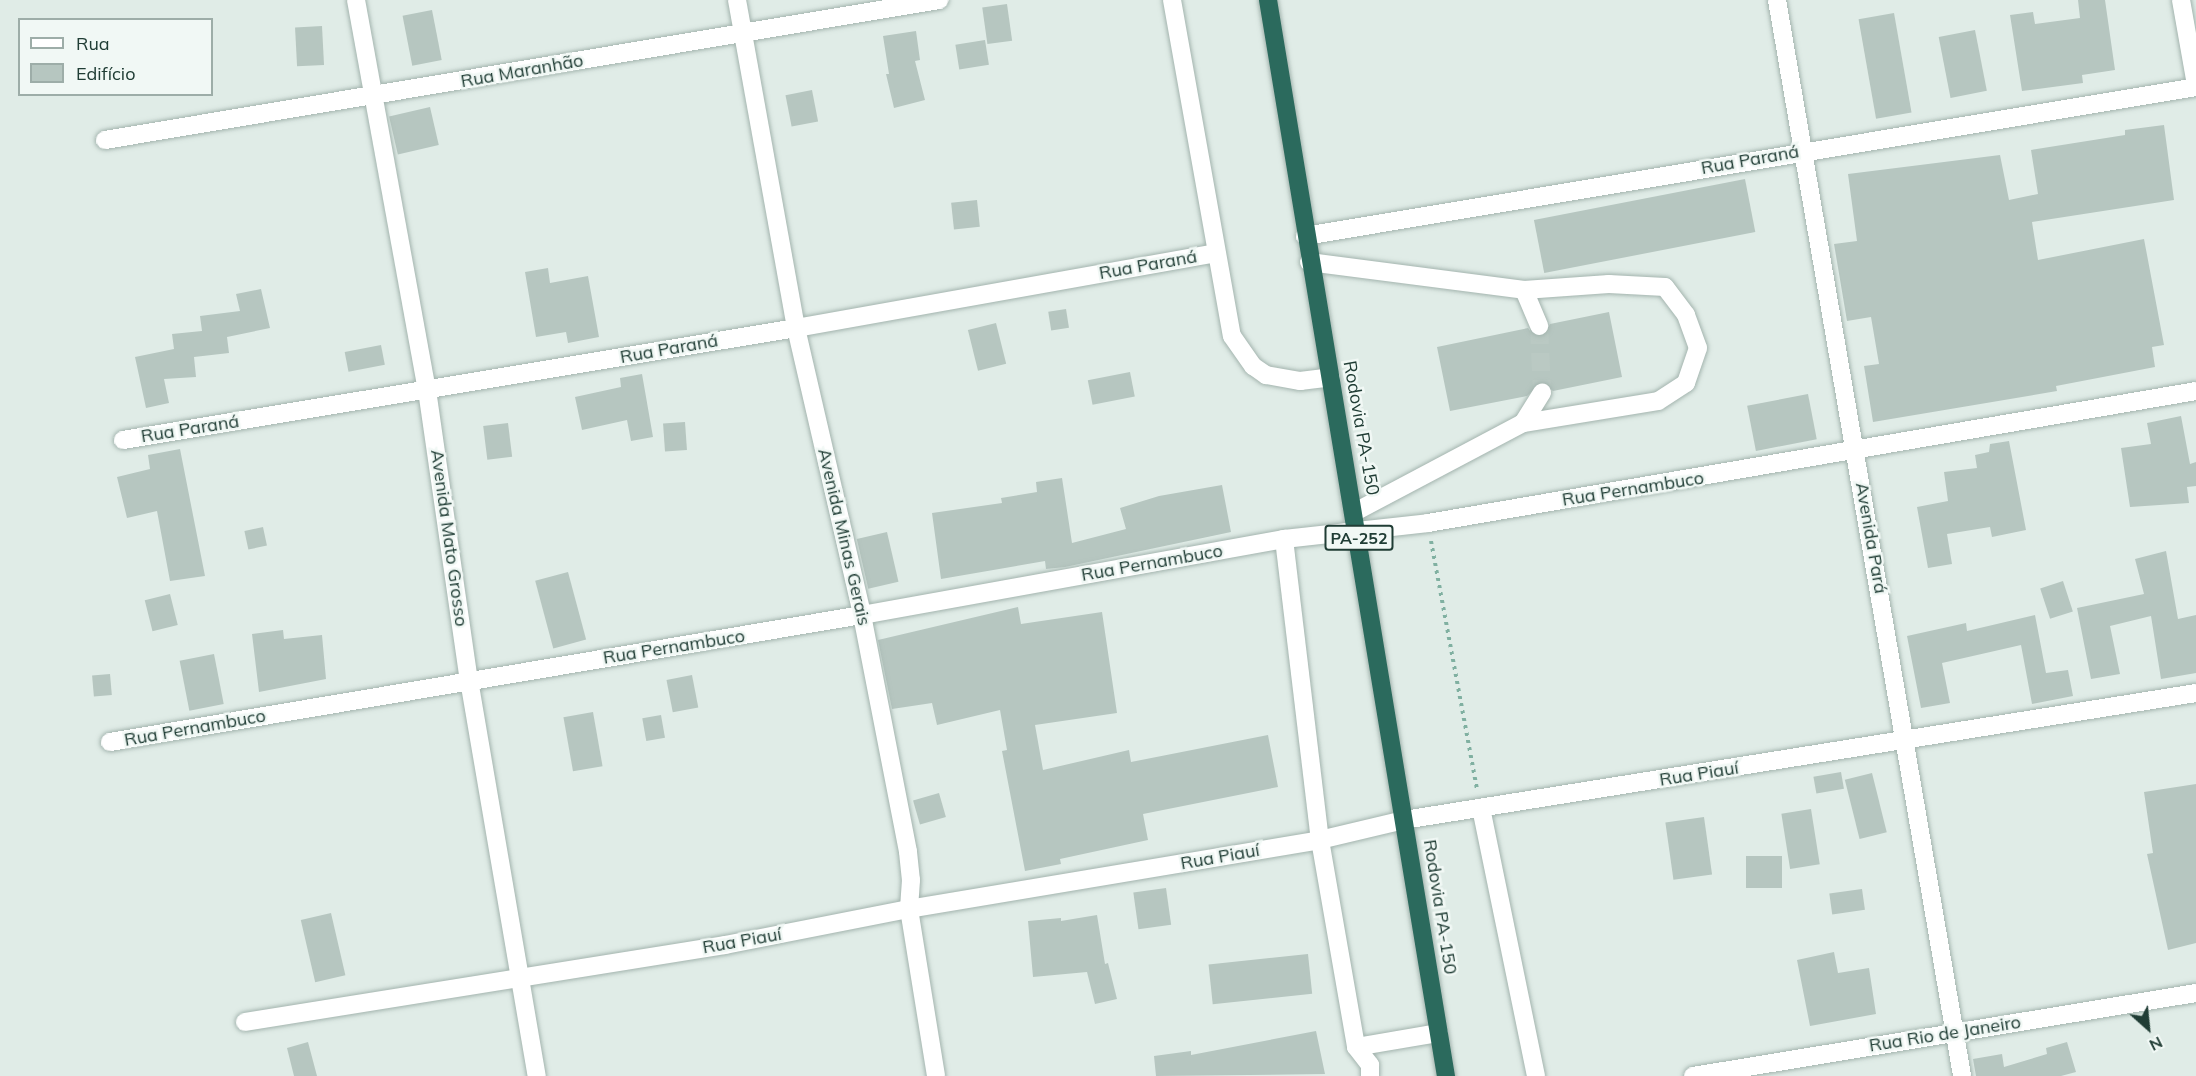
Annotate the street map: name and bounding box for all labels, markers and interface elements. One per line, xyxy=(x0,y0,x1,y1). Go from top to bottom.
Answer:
legend xyxy=(18,18,213,96)
text: Rua xyxy=(76,32,110,55)
street label: Rua Maranhão xyxy=(459,50,585,92)
text: Edifício xyxy=(76,62,135,85)
street label: Rua Paraná xyxy=(1699,141,1801,179)
street label: Rua Paraná xyxy=(1097,246,1199,284)
street label: Rua Paraná xyxy=(618,330,720,368)
street label: Rodovia PA-150 xyxy=(1339,359,1383,497)
street label: Rua Paraná xyxy=(139,411,241,447)
street label: Avenida Minas Gerais xyxy=(813,446,875,628)
street label: Avenida Mato Grosso xyxy=(426,448,472,628)
street label: Rua Pernambuco xyxy=(1561,467,1705,511)
street label: Avenida Pará xyxy=(1851,481,1891,595)
road number: PA-252 xyxy=(1323,525,1395,551)
street label: Rua Pernambuco xyxy=(1080,540,1224,586)
street label: Rua Pernambuco xyxy=(602,625,746,669)
street label: Rua Pernambuco xyxy=(123,705,267,751)
street label: Rua Piauí xyxy=(1658,757,1740,791)
street label: Rodovia PA-150 xyxy=(1419,838,1461,976)
street label: Rua Piauí xyxy=(1179,839,1261,875)
street label: Rua Piauí xyxy=(701,923,783,959)
north arrow xyxy=(2118,998,2178,1058)
street label: Rua Rio de Janeiro xyxy=(1868,1011,2022,1057)
text: N xyxy=(2146,1032,2166,1056)

